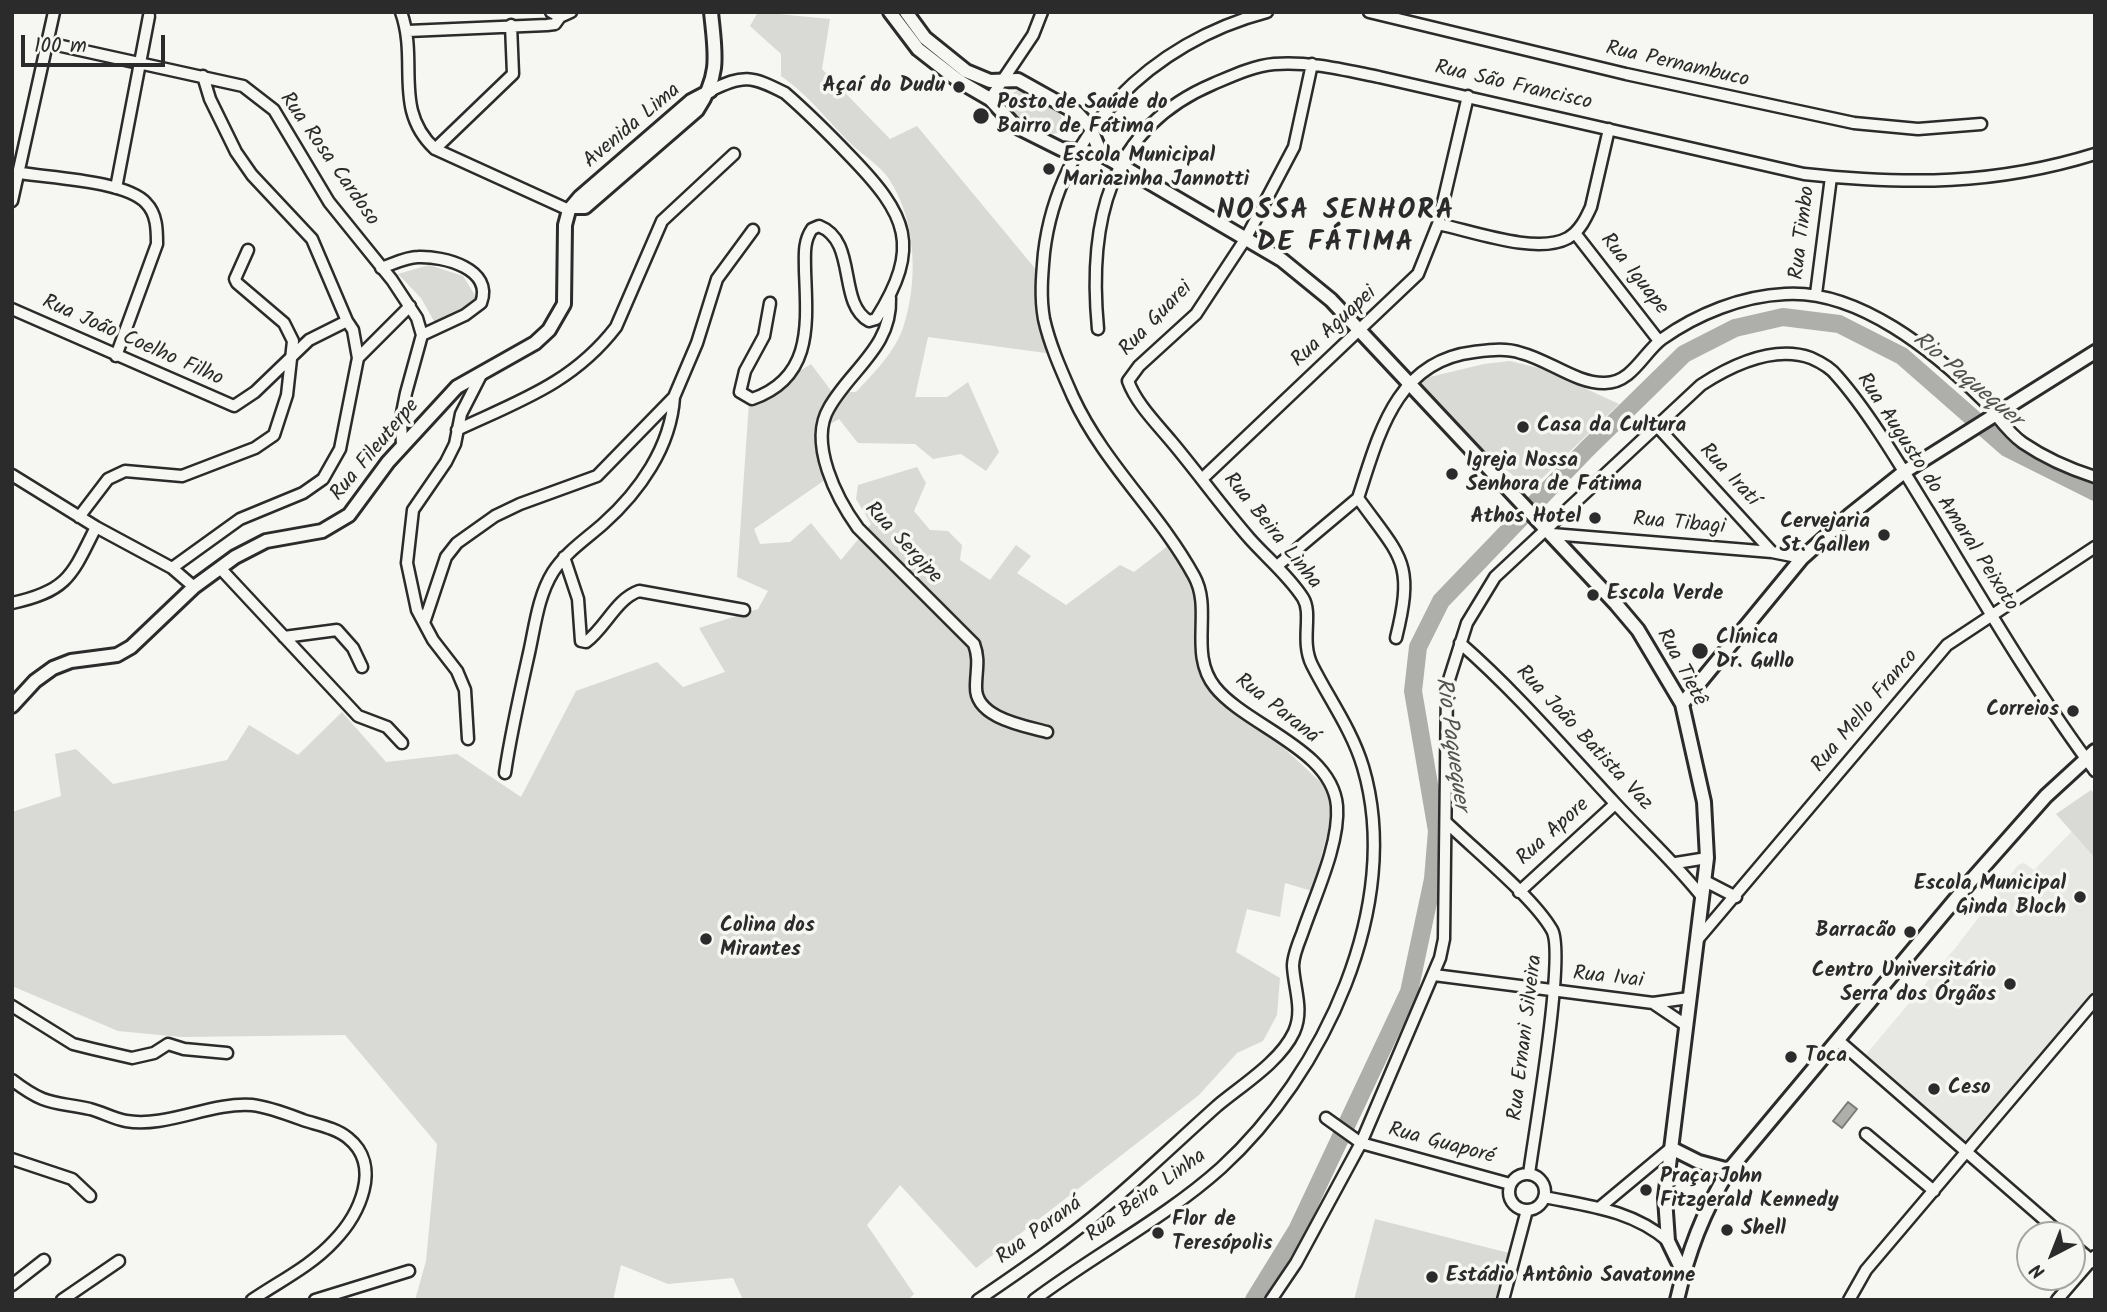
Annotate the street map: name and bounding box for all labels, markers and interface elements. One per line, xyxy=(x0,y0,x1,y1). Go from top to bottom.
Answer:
scale bar xyxy=(24,21,168,65)
text: 100 m xyxy=(34,30,87,63)
street label: Rua Pernambuco xyxy=(1603,37,1751,95)
street label: Rua São Francisco xyxy=(1432,57,1594,117)
place label: Açaí do Dudu xyxy=(822,74,945,100)
street label: Avenida Lima xyxy=(579,79,687,175)
marker: Açaí do Dudu xyxy=(951,79,967,95)
street label: Rua Rosa Cardoso xyxy=(273,88,383,232)
place label: Posto de Saúde do Bairro de Fátima xyxy=(997,91,1168,141)
marker: Posto de Saúde do Bairro de Fátima xyxy=(971,106,991,126)
place label: Escola Municipal Mariazinha Jannotti xyxy=(1063,144,1249,194)
marker: Escola Municipal Mariazinha Jannotti xyxy=(1041,161,1057,177)
street label: Rua Timbo xyxy=(1786,185,1822,281)
district label: NOSSA SENHORA DE FÁTIMA xyxy=(1218,196,1454,262)
street label: Rua Iguape xyxy=(1593,229,1673,321)
street label: Rua Guarei xyxy=(1115,277,1199,363)
street label: Rua Aguapei xyxy=(1287,282,1383,374)
street label: Rua João Coelho Filho xyxy=(38,291,226,393)
water label: Rio Paquequer xyxy=(1906,327,2026,435)
street label: Rua Augusto do Amaral Peixoto xyxy=(1850,369,2022,617)
street label: Rua Fileuterpe xyxy=(326,395,426,507)
place label: Casa da Cultura xyxy=(1537,414,1686,440)
marker: Casa da Cultura xyxy=(1515,419,1531,435)
street label: Rua Iratí xyxy=(1693,439,1763,513)
place label: Igreja Nossa Senhora de Fátima xyxy=(1466,449,1642,499)
marker: Igreja Nossa Senhora de Fátima xyxy=(1444,466,1460,482)
street label: Rua Beira Linha xyxy=(1216,469,1326,595)
street label: Rua Sergipe xyxy=(858,498,946,590)
place label: Athos Hotel xyxy=(1470,505,1581,531)
street label: Rua Tibagi xyxy=(1632,508,1726,542)
marker: Athos Hotel xyxy=(1587,510,1603,526)
place label: Cervejaria St. Gallen xyxy=(1780,510,1870,560)
marker: Cervejaria St. Gallen xyxy=(1876,527,1892,543)
place label: Escola Verde xyxy=(1607,582,1723,608)
marker: Escola Verde xyxy=(1585,587,1601,603)
street label: Rua Tietê xyxy=(1649,625,1711,711)
place label: Clínica Dr. Gullo xyxy=(1716,626,1794,676)
marker: Clínica Dr. Gullo xyxy=(1690,641,1710,661)
street label: Rua Mello Franco xyxy=(1807,645,1925,779)
street label: Rua João Batista Vaz xyxy=(1509,661,1657,817)
street label: Rua Paraná xyxy=(1229,669,1323,751)
water label: Rio Paquequer xyxy=(1427,676,1473,812)
place label: Correios xyxy=(1986,698,2059,724)
marker: Correios xyxy=(2065,703,2081,719)
street label: Rua Apore xyxy=(1512,794,1596,872)
place label: Escola Municipal Ginda Bloch xyxy=(1914,872,2066,922)
marker: Escola Municipal Ginda Bloch xyxy=(2072,889,2088,905)
place label: Colina dos Mirantes xyxy=(720,914,815,964)
place label: Barracão xyxy=(1816,919,1896,945)
marker: Barracão xyxy=(1902,924,1918,940)
marker: Colina dos Mirantes xyxy=(698,931,714,947)
street label: Rua Ernani Silveira xyxy=(1504,954,1550,1122)
place label: Centro Universitário Serra dos Órgãos xyxy=(1812,959,1996,1009)
street label: Rua Ivai xyxy=(1571,963,1645,995)
marker: Centro Universitário Serra dos Órgãos xyxy=(2002,976,2018,992)
place label: Toca xyxy=(1805,1044,1847,1070)
marker: Toca xyxy=(1783,1049,1799,1065)
place label: Ceso xyxy=(1948,1076,1991,1102)
marker: Ceso xyxy=(1926,1081,1942,1097)
street label: Rua Guaporé xyxy=(1385,1119,1497,1171)
street label: Rua Beira Linha xyxy=(1082,1145,1212,1249)
place label: Praça John Fitzgerald Kennedy xyxy=(1660,1165,1839,1215)
marker: Praça John Fitzgerald Kennedy xyxy=(1638,1182,1654,1198)
street label: Rua Paraná xyxy=(992,1192,1088,1272)
place label: Flor de Teresópolis xyxy=(1172,1208,1273,1258)
place label: Shell xyxy=(1741,1217,1786,1243)
north arrow xyxy=(2016,1221,2086,1291)
marker: Shell xyxy=(1719,1222,1735,1238)
marker: Flor de Teresópolis xyxy=(1150,1225,1166,1241)
text: N xyxy=(2024,1255,2053,1285)
place label: Estádio Antônio Savatonne xyxy=(1446,1264,1695,1290)
marker: Estádio Antônio Savatonne xyxy=(1424,1269,1440,1285)

